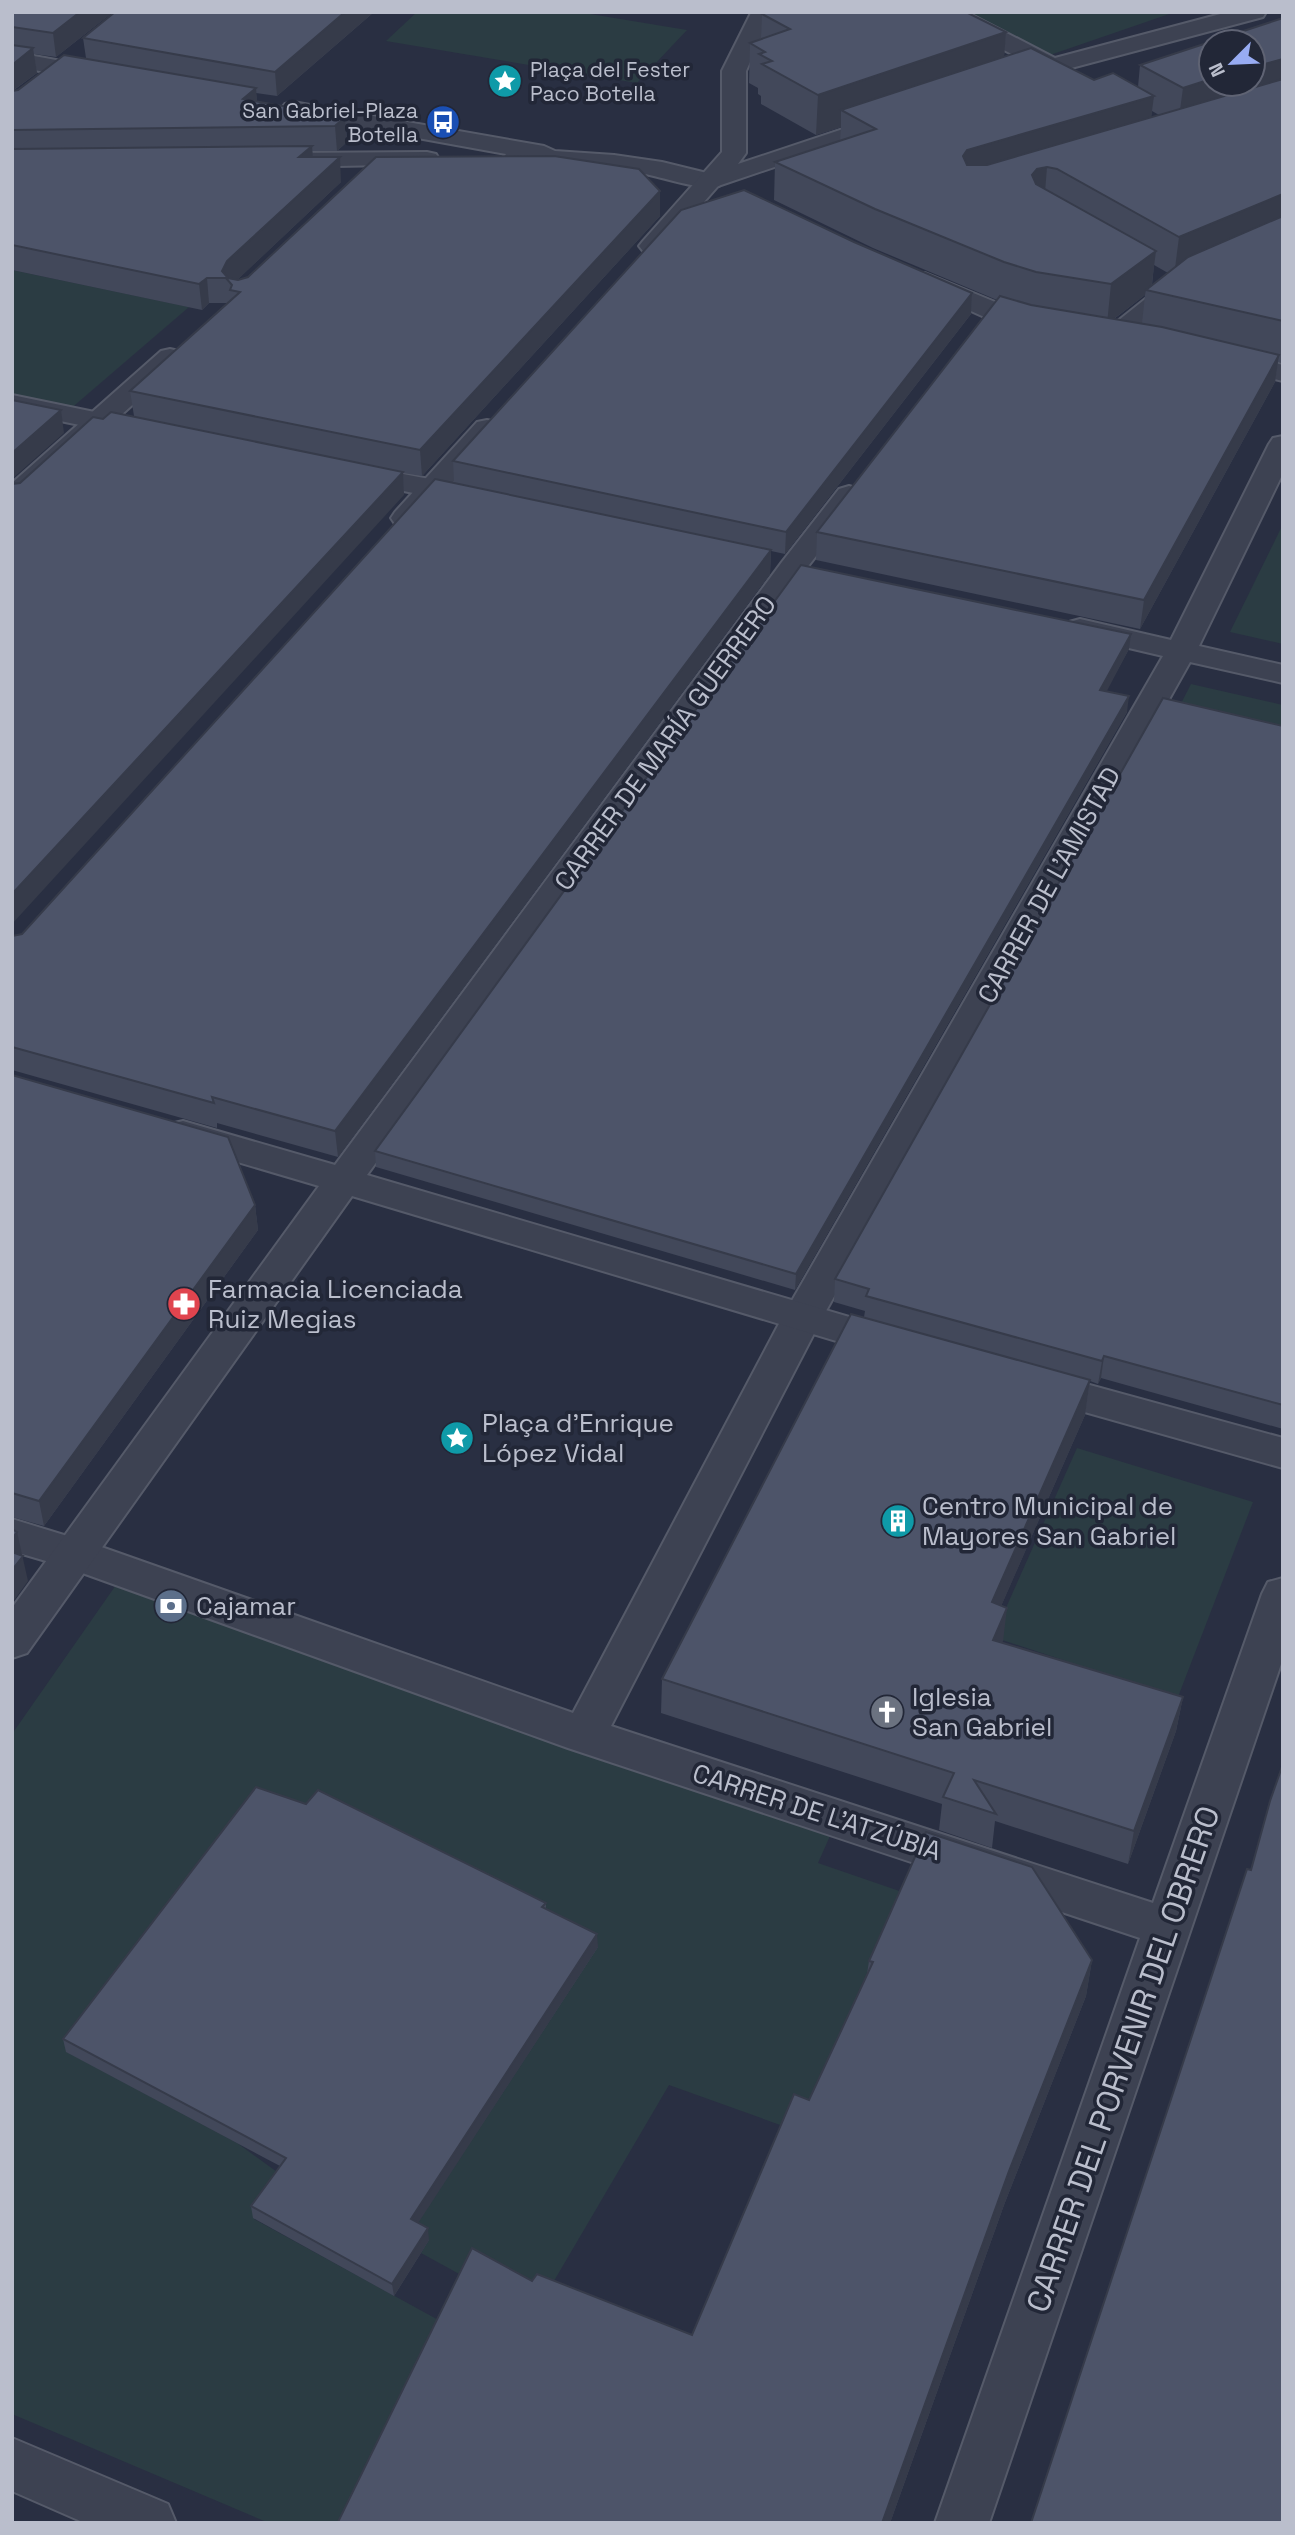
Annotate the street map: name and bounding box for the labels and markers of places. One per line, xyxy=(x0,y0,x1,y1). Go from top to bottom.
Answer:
place label: Plaça del Fester Paco Botella xyxy=(530,56,690,107)
place icon: Plaça del Fester Paco Botella xyxy=(486,62,524,100)
place label: San Gabriel-Plaza Botella xyxy=(242,97,418,148)
bus stop icon: San Gabriel-Plaza Botella xyxy=(424,103,462,141)
place label: Farmacia Licenciada Ruiz Megias xyxy=(208,1272,463,1336)
pharmacy icon: Farmacia Licenciada Ruiz Megias xyxy=(165,1285,203,1323)
place label: Plaça d'Enrique López Vidal xyxy=(482,1406,674,1470)
place icon: Plaça d'Enrique López Vidal xyxy=(438,1419,476,1457)
place label: Centro Municipal de Mayores San Gabriel xyxy=(922,1489,1176,1553)
building icon: Centro Municipal de Mayores San Gabriel xyxy=(879,1502,917,1540)
bank icon: Cajamar xyxy=(152,1587,190,1625)
place label: Cajamar xyxy=(196,1589,296,1623)
place label: Iglesia San Gabriel xyxy=(912,1680,1052,1744)
church icon: Iglesia San Gabriel xyxy=(868,1693,906,1731)

